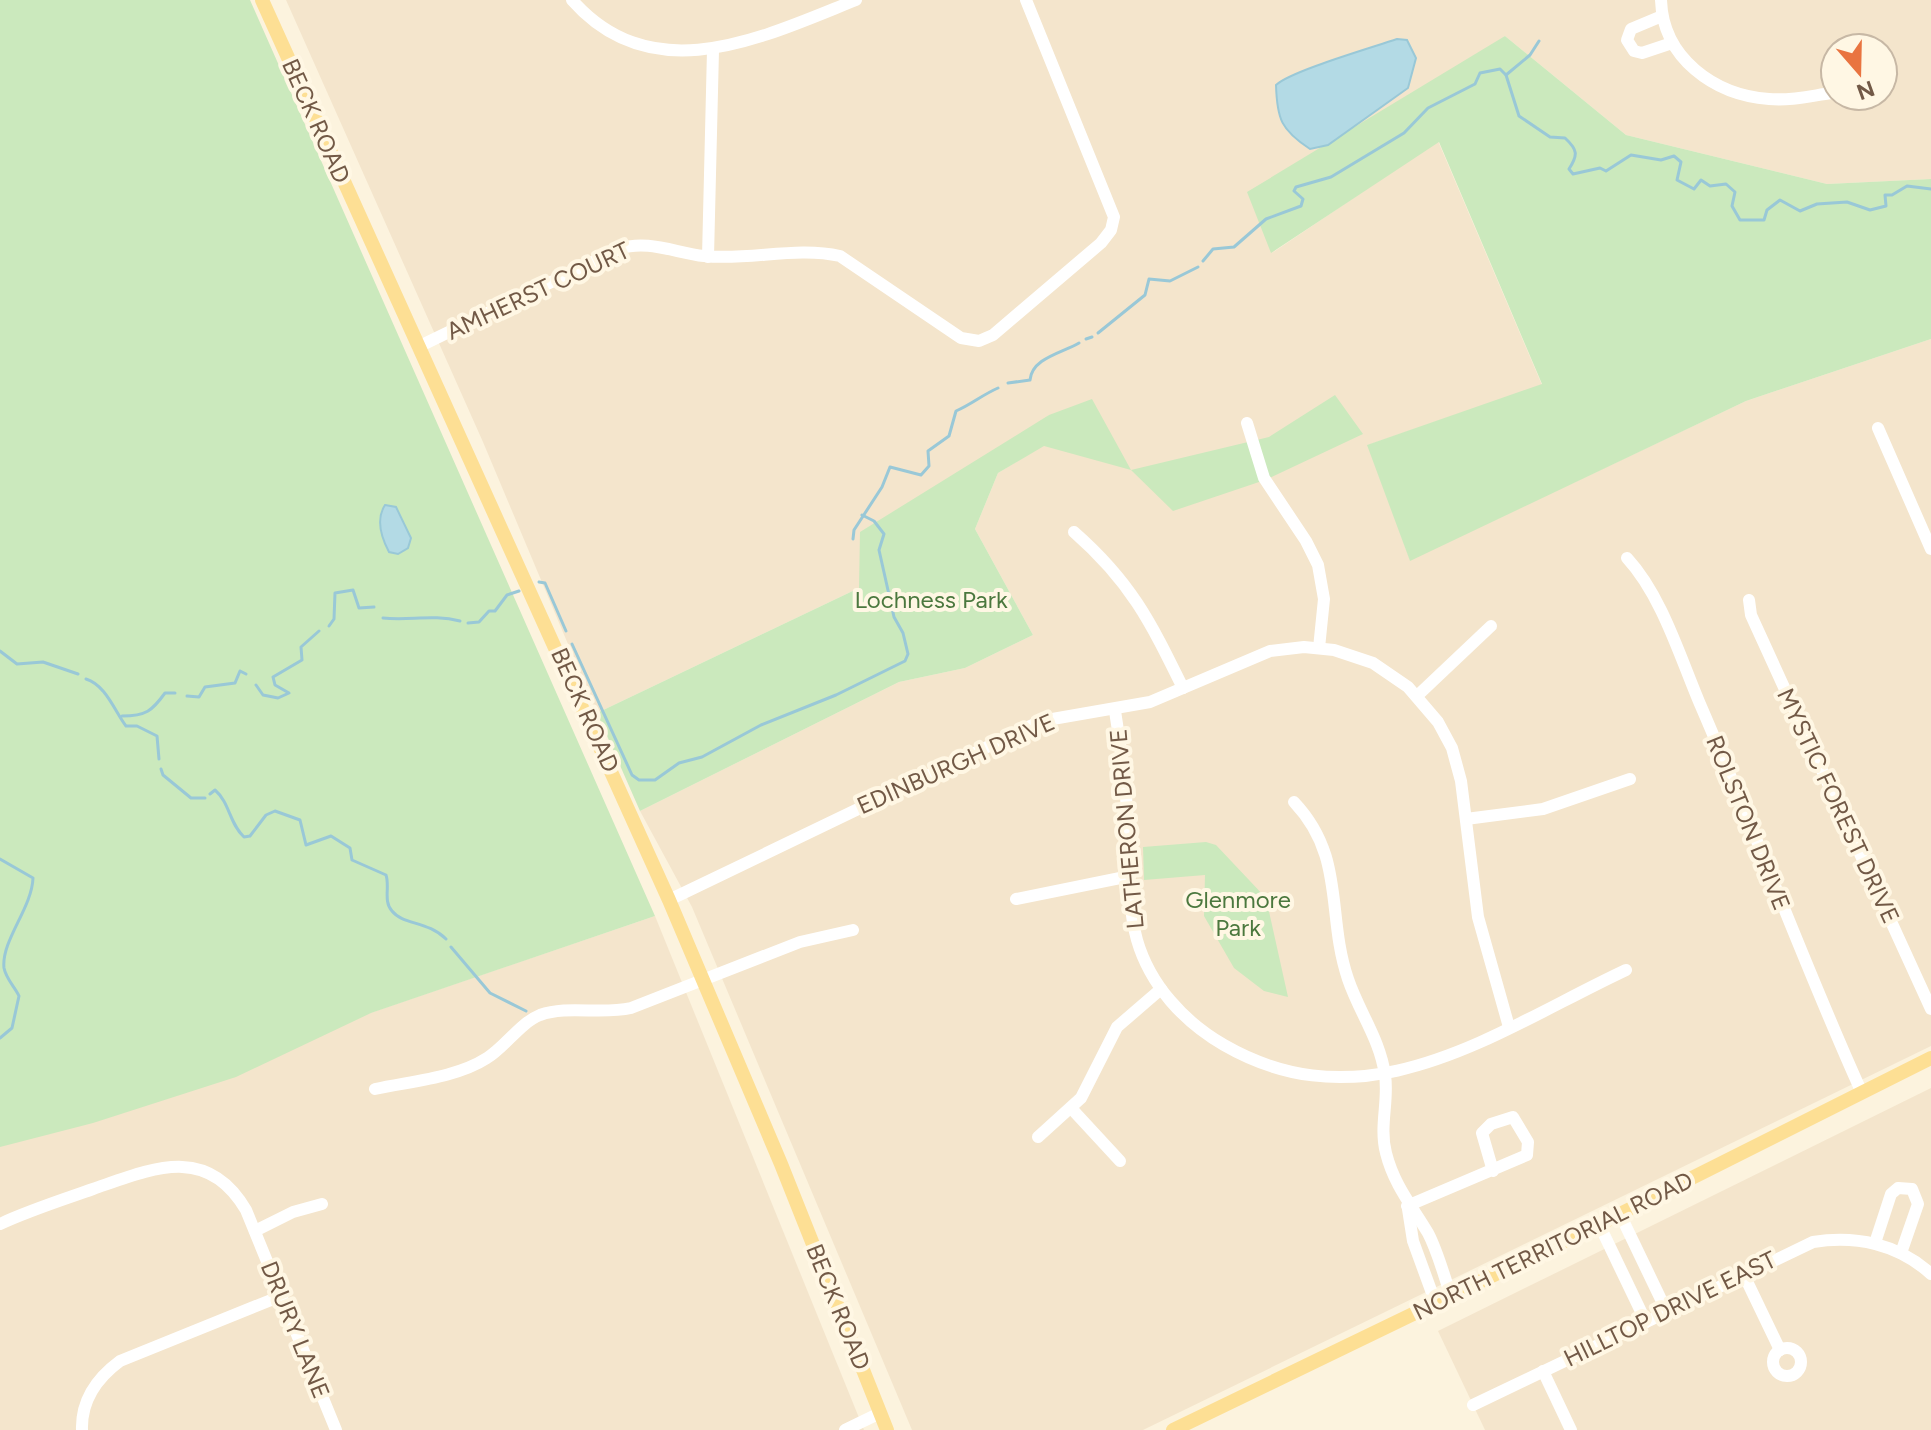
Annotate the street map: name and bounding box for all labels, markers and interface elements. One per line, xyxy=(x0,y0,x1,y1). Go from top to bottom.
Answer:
north arrow xyxy=(1819,32,1899,112)
street label: BECK ROAD xyxy=(276,54,357,188)
text: N xyxy=(1853,75,1878,106)
street label: AMHERST COURT xyxy=(442,235,634,346)
park label: Lochness Park xyxy=(854,585,1008,614)
street label: BECK ROAD xyxy=(545,643,626,777)
street label: MYSTIC FOREST DRIVE xyxy=(1771,684,1906,928)
street label: EDINBURGH DRIVE xyxy=(852,707,1059,820)
street label: LATHERON DRIVE xyxy=(1103,728,1150,930)
street label: ROLSTON DRIVE xyxy=(1700,731,1797,915)
park label: Glenmore Park xyxy=(1185,885,1291,942)
street label: NORTH TERRITORIAL ROAD xyxy=(1408,1165,1697,1326)
street label: BECK ROAD xyxy=(800,1240,877,1374)
street label: HILLTOP DRIVE EAST xyxy=(1559,1245,1781,1373)
street label: DRURY LANE xyxy=(255,1257,336,1403)

